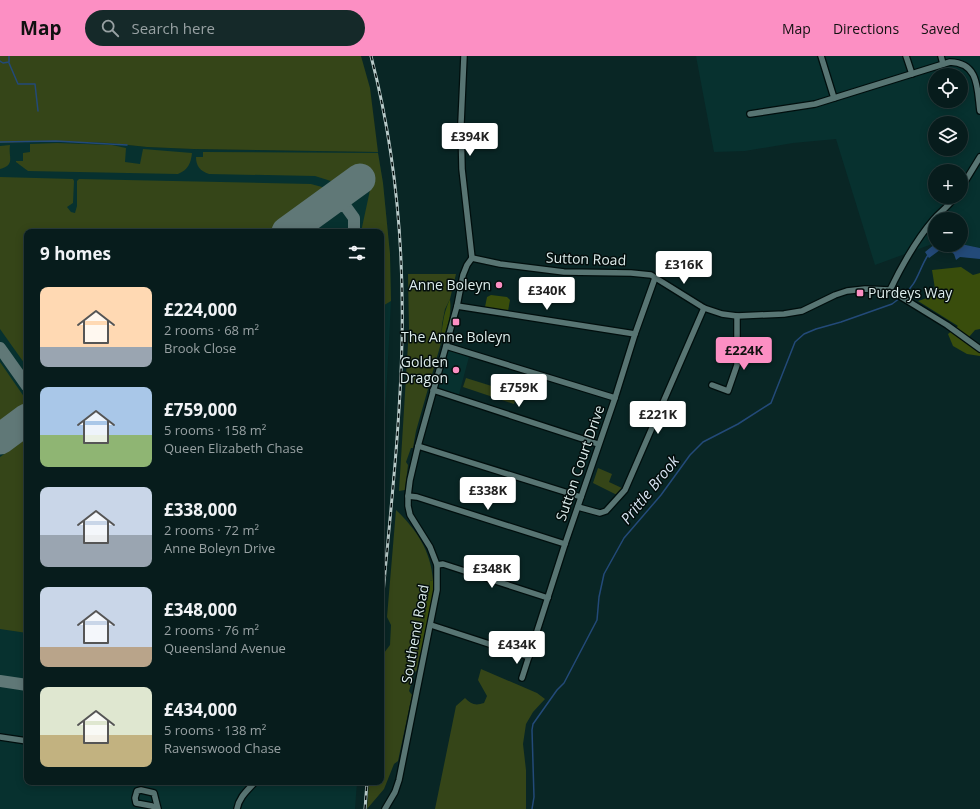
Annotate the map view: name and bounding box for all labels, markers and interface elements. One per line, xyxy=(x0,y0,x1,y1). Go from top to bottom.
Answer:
search box xyxy=(85,10,365,46)
text: Map xyxy=(20,15,61,41)
icon: search xyxy=(99,17,121,39)
text: Search here xyxy=(131,18,215,38)
text: Map xyxy=(782,19,811,38)
text: Directions xyxy=(833,19,899,38)
text: Saved xyxy=(921,19,960,38)
map controls xyxy=(928,68,968,252)
button: locate xyxy=(928,68,968,108)
button: layers xyxy=(928,116,968,156)
pin: £394K xyxy=(442,123,498,157)
text: £394K xyxy=(451,127,489,145)
button: + xyxy=(928,164,968,204)
button: − xyxy=(928,212,968,252)
text: 9 homes xyxy=(40,242,111,265)
icon: filters xyxy=(346,242,368,264)
street label: Sutton Road xyxy=(546,248,626,269)
pin: £316K xyxy=(656,251,712,285)
text: £316K xyxy=(665,255,703,273)
place label: Anne Boleyn xyxy=(409,275,491,294)
pin: £340K xyxy=(519,277,575,311)
marker: Anne Boleyn xyxy=(494,280,504,290)
text: £340K xyxy=(528,281,566,299)
place label: Purdeys Way xyxy=(868,283,953,302)
marker: Purdeys Way xyxy=(855,288,865,298)
text: £224,000 xyxy=(164,298,237,321)
icon: home xyxy=(72,303,120,351)
marker: The Anne Boleyn xyxy=(451,317,461,327)
text: 2 rooms · 68 m² xyxy=(164,321,259,339)
place label: The Anne Boleyn xyxy=(401,327,511,346)
pin: £224K xyxy=(716,337,772,371)
text: Brook Close xyxy=(164,339,236,357)
text: £224K xyxy=(725,341,763,359)
place label: Golden Dragon xyxy=(400,352,448,387)
marker: Golden Dragon xyxy=(451,365,461,375)
pin: £759K xyxy=(491,374,547,408)
text: £759K xyxy=(500,378,538,396)
text: £759,000 xyxy=(164,398,237,421)
pin: £221K xyxy=(630,401,686,435)
street label: Sutton Court Drive xyxy=(551,402,608,523)
icon: home xyxy=(72,403,120,451)
text: £221K xyxy=(639,405,677,423)
text: 5 rooms · 158 m² xyxy=(164,421,266,439)
text: Queen Elizabeth Chase xyxy=(164,439,303,457)
water label: Prittle Brook xyxy=(616,451,683,528)
pin: £338K xyxy=(460,477,516,511)
text: £338K xyxy=(469,481,507,499)
text: £338,000 xyxy=(164,498,237,521)
icon: home xyxy=(72,503,120,551)
text: 2 rooms · 72 m² xyxy=(164,521,259,539)
text: Anne Boleyn Drive xyxy=(164,539,275,557)
pin: £348K xyxy=(464,555,520,589)
text: £348K xyxy=(473,559,511,577)
street label: Southend Road xyxy=(396,583,433,685)
text: £348,000 xyxy=(164,598,237,621)
icon: home xyxy=(72,603,120,651)
text: 2 rooms · 76 m² xyxy=(164,621,259,639)
pin: £434K xyxy=(489,631,545,665)
text: £434K xyxy=(498,635,536,653)
text: Queensland Avenue xyxy=(164,639,286,657)
text: £434,000 xyxy=(164,698,237,721)
icon: home xyxy=(72,703,120,751)
text: 5 rooms · 138 m² xyxy=(164,721,266,739)
text: Ravenswood Chase xyxy=(164,739,281,757)

